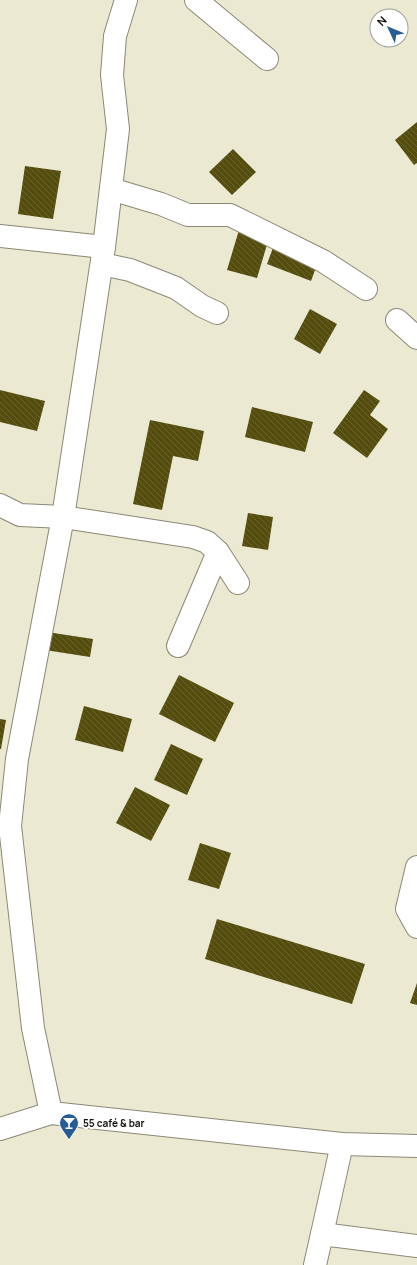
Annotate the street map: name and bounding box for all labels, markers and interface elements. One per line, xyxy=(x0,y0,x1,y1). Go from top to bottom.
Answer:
north arrow xyxy=(369,8,409,48)
text: N xyxy=(373,13,390,29)
bar icon: 55 café & bar xyxy=(58,1112,80,1140)
place label: 55 café & bar xyxy=(83,1116,145,1130)

